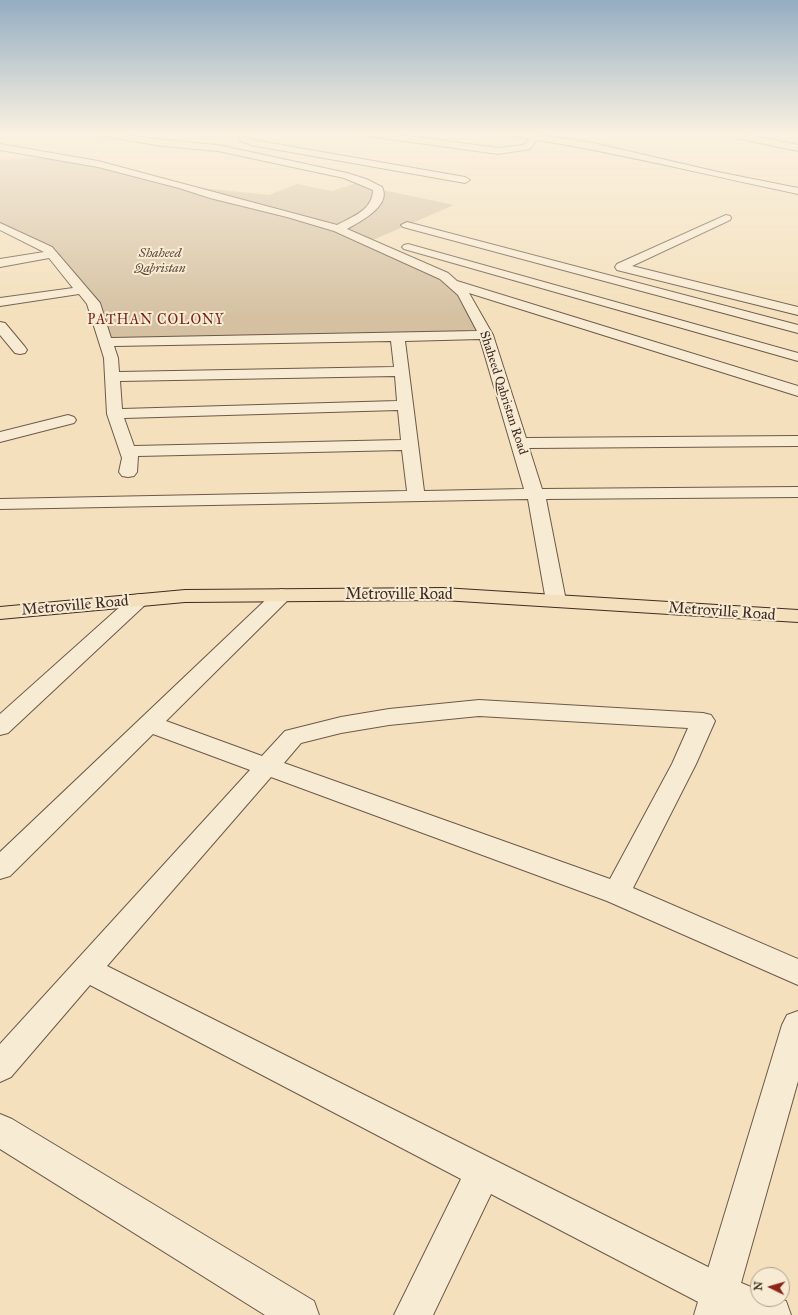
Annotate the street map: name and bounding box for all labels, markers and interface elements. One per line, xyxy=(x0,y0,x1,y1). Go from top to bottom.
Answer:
park label: Shaheed Qabristan xyxy=(135,246,185,277)
district label: PATHAN COLONY xyxy=(87,313,225,329)
street label: Shaheed Qabristan Road xyxy=(476,329,530,457)
street label: Metroville Road xyxy=(345,585,453,605)
street label: Metroville Road xyxy=(21,592,129,620)
street label: Metroville Road xyxy=(668,599,776,625)
north arrow xyxy=(750,1267,790,1307)
text: N xyxy=(752,1281,765,1291)

